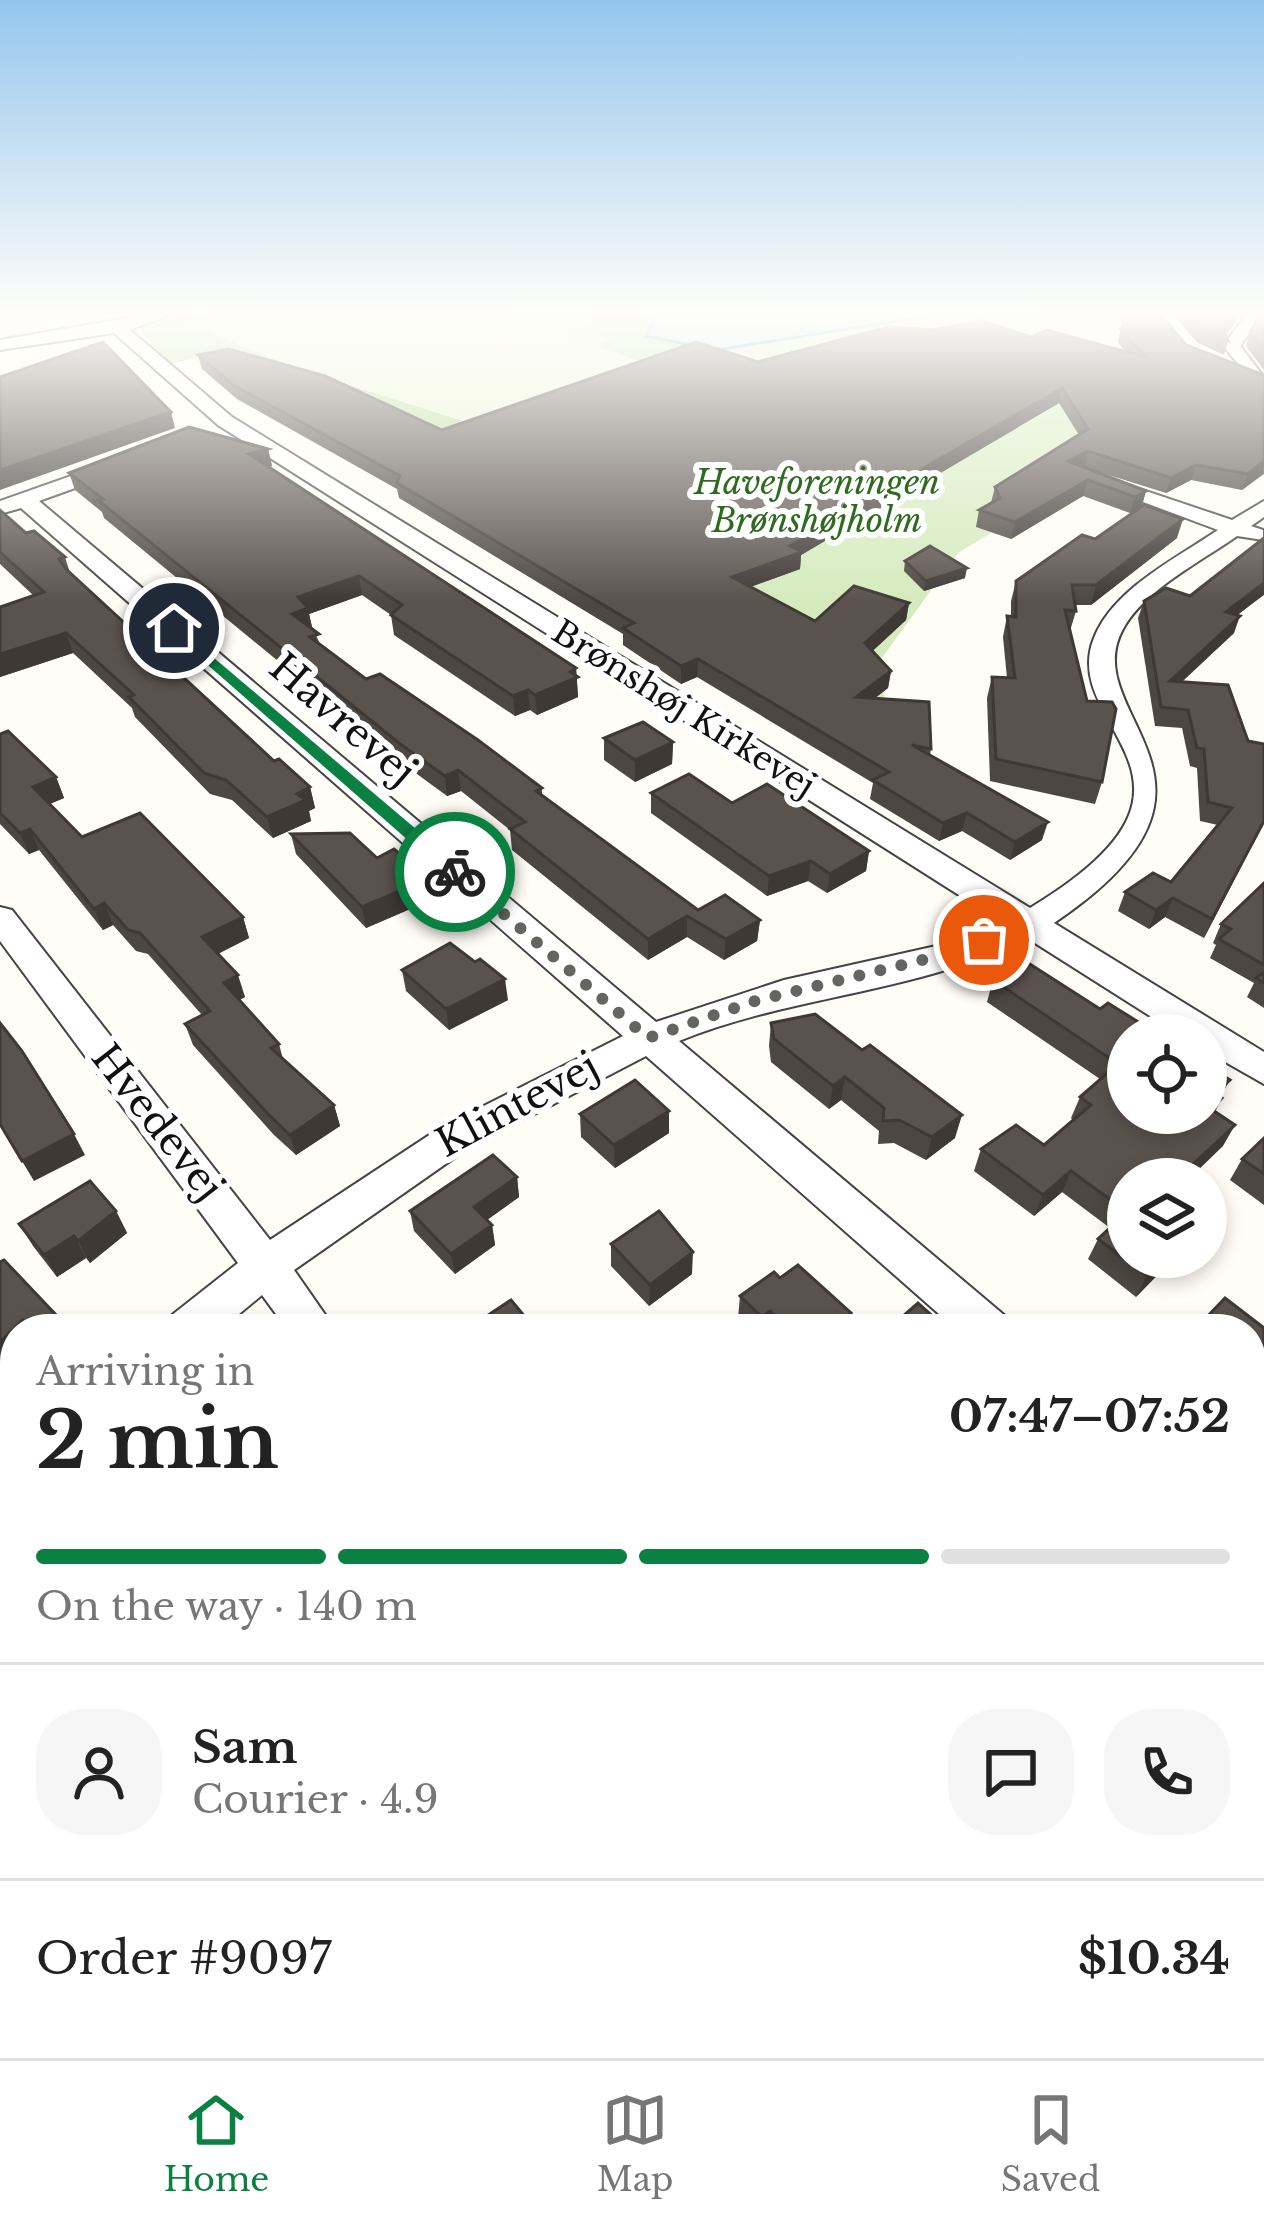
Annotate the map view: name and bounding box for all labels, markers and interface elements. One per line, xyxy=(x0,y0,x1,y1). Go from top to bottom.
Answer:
park label: Haveforeningen Brønshøjholm xyxy=(693,462,940,541)
pin xyxy=(123,577,225,679)
icon: home xyxy=(141,595,207,661)
street label: Brønshøj Kirkevej xyxy=(545,611,823,806)
street label: Havrevej xyxy=(259,643,426,796)
courier xyxy=(395,812,515,932)
icon: bike xyxy=(422,839,488,905)
pin xyxy=(933,889,1035,991)
icon: bag xyxy=(951,907,1017,973)
map controls xyxy=(1107,1014,1227,1278)
button: locate xyxy=(1107,1014,1227,1134)
street label: Hvedevej xyxy=(81,1034,234,1210)
street label: Klintevej xyxy=(428,1041,607,1168)
button: layers xyxy=(1107,1158,1227,1278)
text: Arriving in xyxy=(36,1347,255,1396)
text: 07:47–07:52 xyxy=(949,1388,1230,1444)
text: 2 min xyxy=(36,1392,279,1489)
text: On the way · 140 m xyxy=(36,1582,417,1631)
button: person xyxy=(36,1709,162,1835)
button: chat xyxy=(948,1709,1074,1835)
button: phone xyxy=(1104,1709,1230,1835)
text: Sam xyxy=(192,1719,297,1775)
text: Courier · 4.9 xyxy=(192,1775,438,1824)
text: Order #9097 xyxy=(36,1930,332,1986)
text: $10.34 xyxy=(1078,1930,1230,1986)
tab: Home xyxy=(164,2087,269,2200)
tab: Map xyxy=(597,2087,673,2200)
tab: Saved xyxy=(1001,2087,1100,2200)

